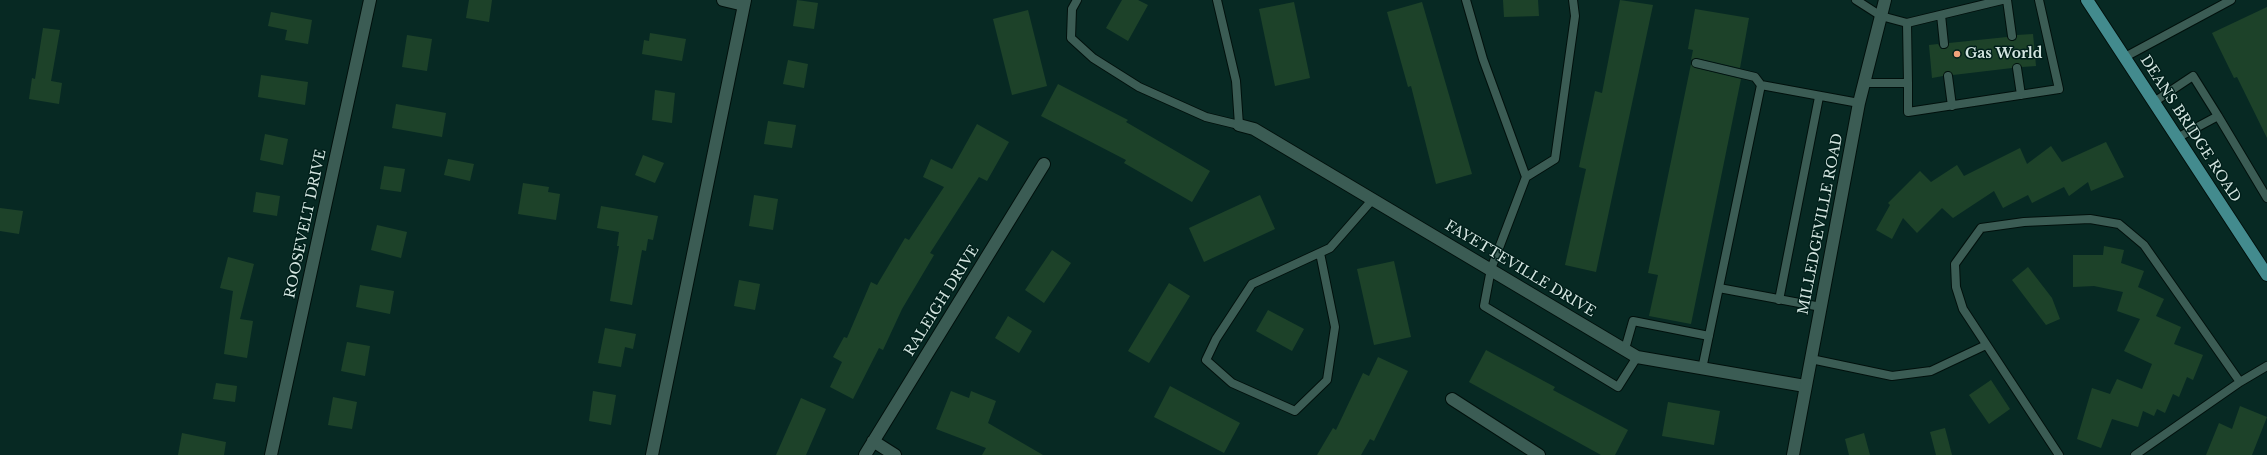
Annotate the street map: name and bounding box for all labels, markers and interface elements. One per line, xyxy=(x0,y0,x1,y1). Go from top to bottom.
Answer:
place label: Gas World xyxy=(1965,46,2043,62)
marker: Gas World xyxy=(1952,49,1962,59)
street label: DEANS BRIDGE ROAD xyxy=(2136,52,2244,206)
street label: MILLEDGEVILLE ROAD xyxy=(1795,132,1847,316)
street label: ROOSEVELT DRIVE xyxy=(282,148,330,300)
street label: FAYETTEVILLE DRIVE xyxy=(1442,217,1598,321)
street label: RALEIGH DRIVE xyxy=(901,243,983,359)

